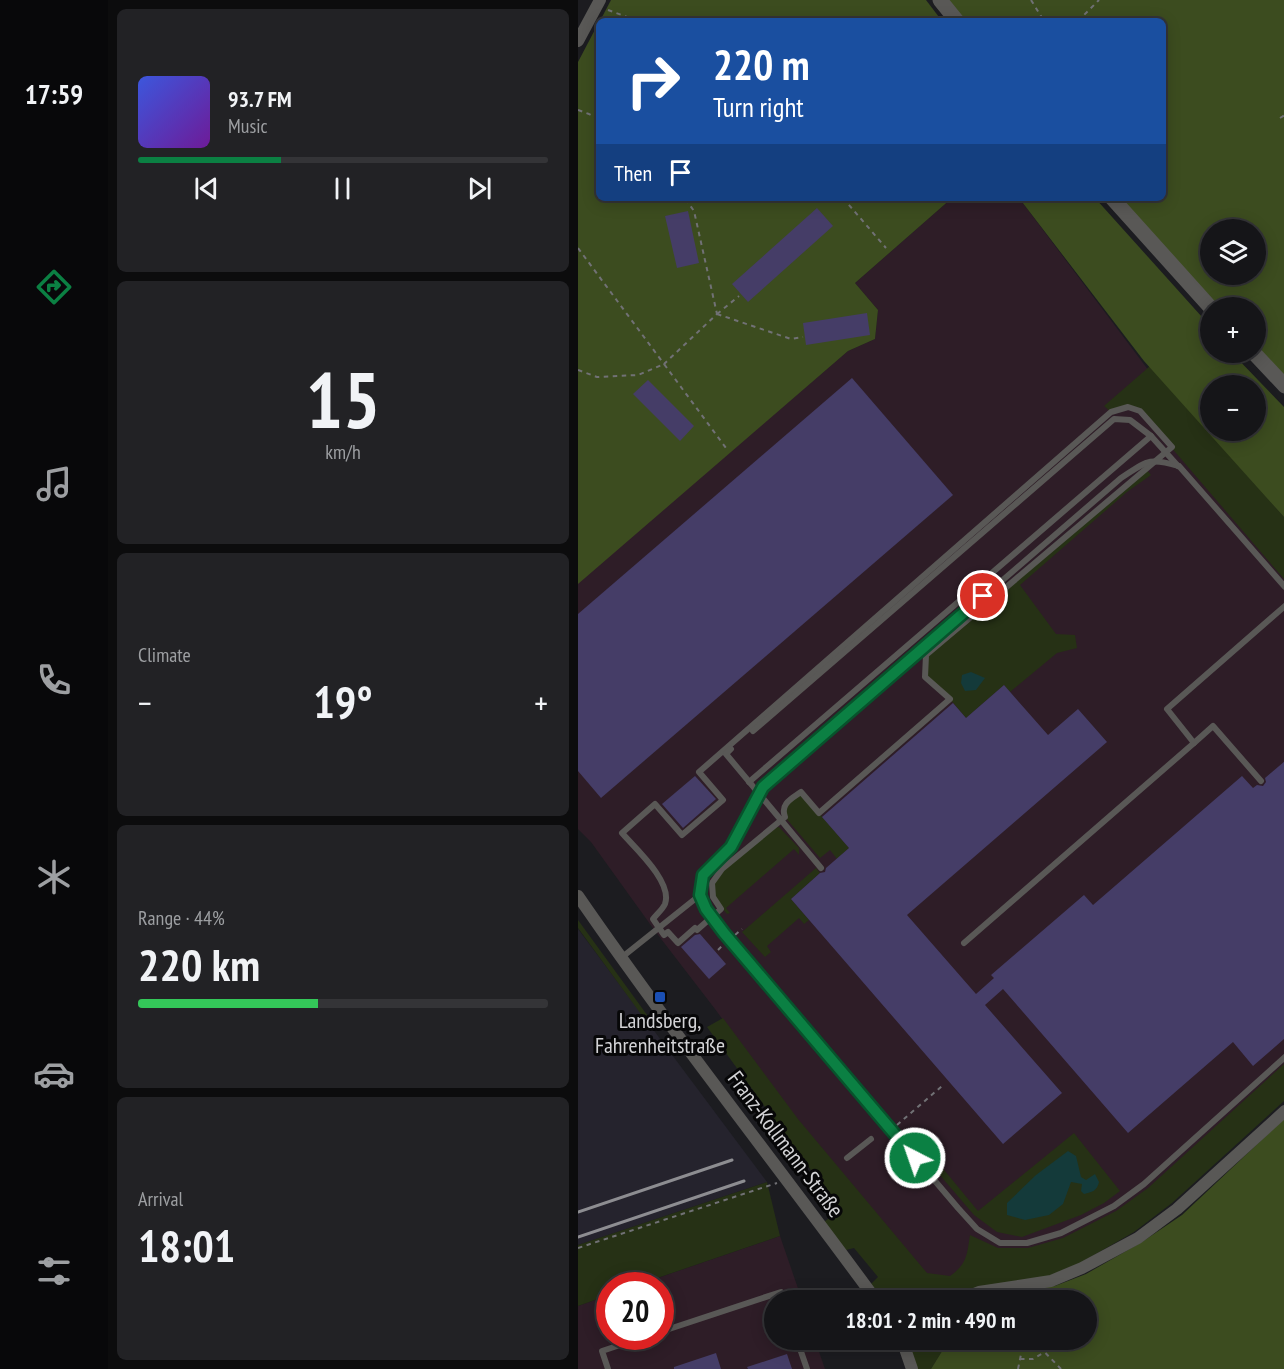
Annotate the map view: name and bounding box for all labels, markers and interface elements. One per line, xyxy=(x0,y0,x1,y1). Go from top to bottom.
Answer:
text: 220 m xyxy=(713,37,810,92)
icon: right xyxy=(614,42,692,120)
text: 17:59 xyxy=(25,77,83,111)
text: 93.7 FM xyxy=(228,85,292,113)
text: Turn right xyxy=(713,90,804,124)
text: Music xyxy=(228,113,268,139)
icon: arrive xyxy=(664,156,697,189)
text: Then xyxy=(614,159,652,187)
icon: previous xyxy=(190,172,223,205)
icon: pause xyxy=(326,172,359,205)
icon: next xyxy=(463,172,496,205)
map controls xyxy=(1200,219,1266,441)
button: layers xyxy=(1200,219,1266,285)
icon: directions xyxy=(33,266,75,308)
button: + xyxy=(1200,297,1266,363)
text: 15 xyxy=(306,349,380,450)
button: − xyxy=(1200,375,1266,441)
text: km/h xyxy=(325,439,361,465)
icon: music xyxy=(33,463,75,505)
pin xyxy=(957,570,1008,621)
icon: arrive xyxy=(966,579,999,612)
text: Climate xyxy=(138,642,191,668)
icon: phone xyxy=(33,659,75,701)
text: 19° xyxy=(313,672,373,730)
text: − xyxy=(138,681,152,724)
text: + xyxy=(534,681,548,724)
icon: climate xyxy=(33,856,75,898)
text: Range · 44% xyxy=(138,905,225,931)
text: 220 km xyxy=(138,935,260,993)
marker: Landsberg, Fahrenheitstraße xyxy=(653,990,667,1004)
place label: Landsberg, Fahrenheitstraße xyxy=(595,1006,725,1059)
icon: car xyxy=(33,1053,75,1095)
street label: Franz-Kollmann-Straße xyxy=(722,1065,850,1223)
position arrow xyxy=(883,1126,947,1190)
text: Arrival xyxy=(138,1186,183,1212)
text: 18:01 xyxy=(138,1216,235,1274)
icon: filters xyxy=(33,1250,75,1292)
speed limit sign: 20 xyxy=(596,1272,674,1350)
text: 18:01 · 2 min · 490 m xyxy=(845,1306,1016,1334)

